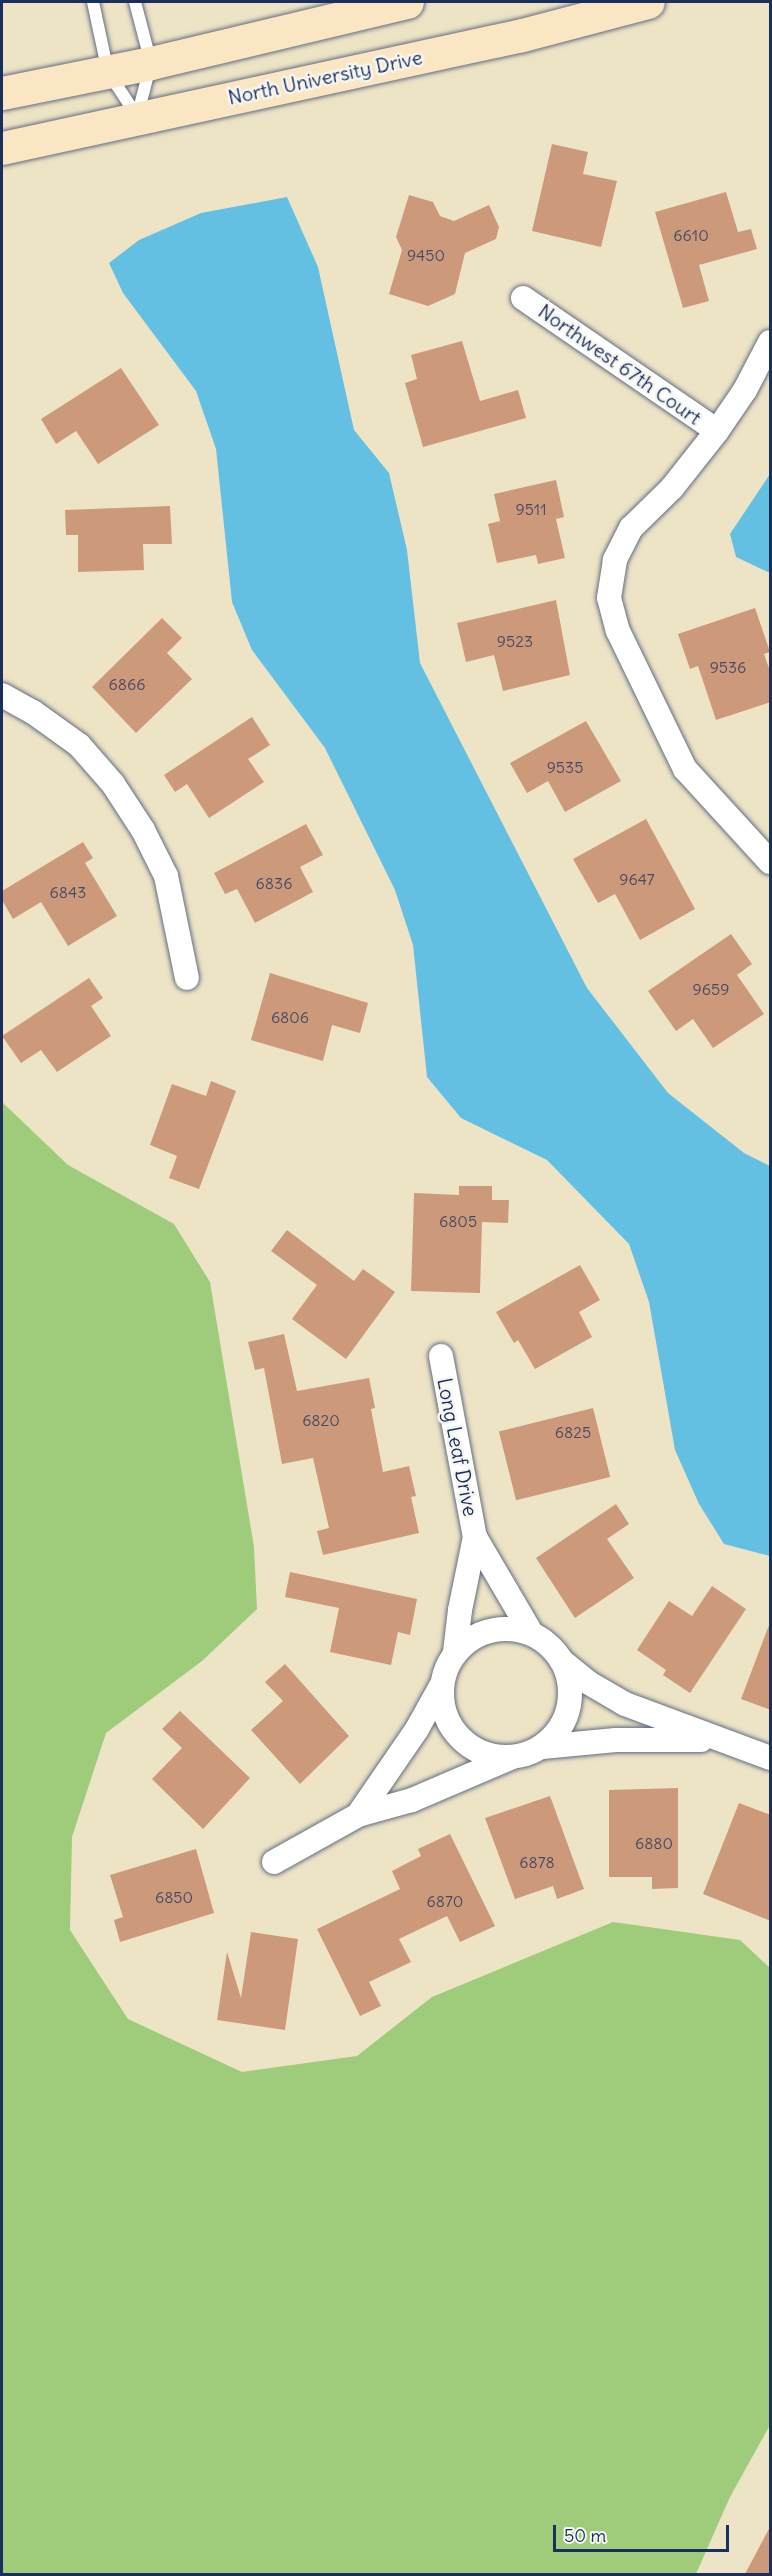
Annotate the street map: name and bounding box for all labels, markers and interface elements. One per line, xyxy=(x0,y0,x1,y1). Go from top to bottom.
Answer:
street label: North University Drive xyxy=(226,45,424,109)
house number: 6610 xyxy=(673,225,709,245)
house number: 9450 xyxy=(407,245,445,265)
street label: Northwest 67th Court xyxy=(534,299,706,429)
house number: 9511 xyxy=(515,499,547,519)
house number: 9523 xyxy=(497,631,533,651)
house number: 9536 xyxy=(710,657,746,677)
house number: 6866 xyxy=(109,674,145,694)
house number: 9535 xyxy=(547,757,583,777)
house number: 9647 xyxy=(619,869,655,889)
house number: 6836 xyxy=(256,873,292,893)
house number: 6843 xyxy=(50,882,86,902)
house number: 9659 xyxy=(693,979,729,999)
house number: 6806 xyxy=(271,1007,309,1027)
house number: 6805 xyxy=(439,1211,477,1231)
street label: Long Leaf Drive xyxy=(433,1376,483,1518)
house number: 6820 xyxy=(302,1410,340,1430)
house number: 6825 xyxy=(555,1422,591,1442)
house number: 6880 xyxy=(635,1833,673,1853)
house number: 6878 xyxy=(519,1852,555,1872)
house number: 6850 xyxy=(155,1887,193,1907)
house number: 6870 xyxy=(427,1891,463,1911)
scale bar xyxy=(556,2513,732,2551)
text: 50 m xyxy=(564,2524,606,2547)

